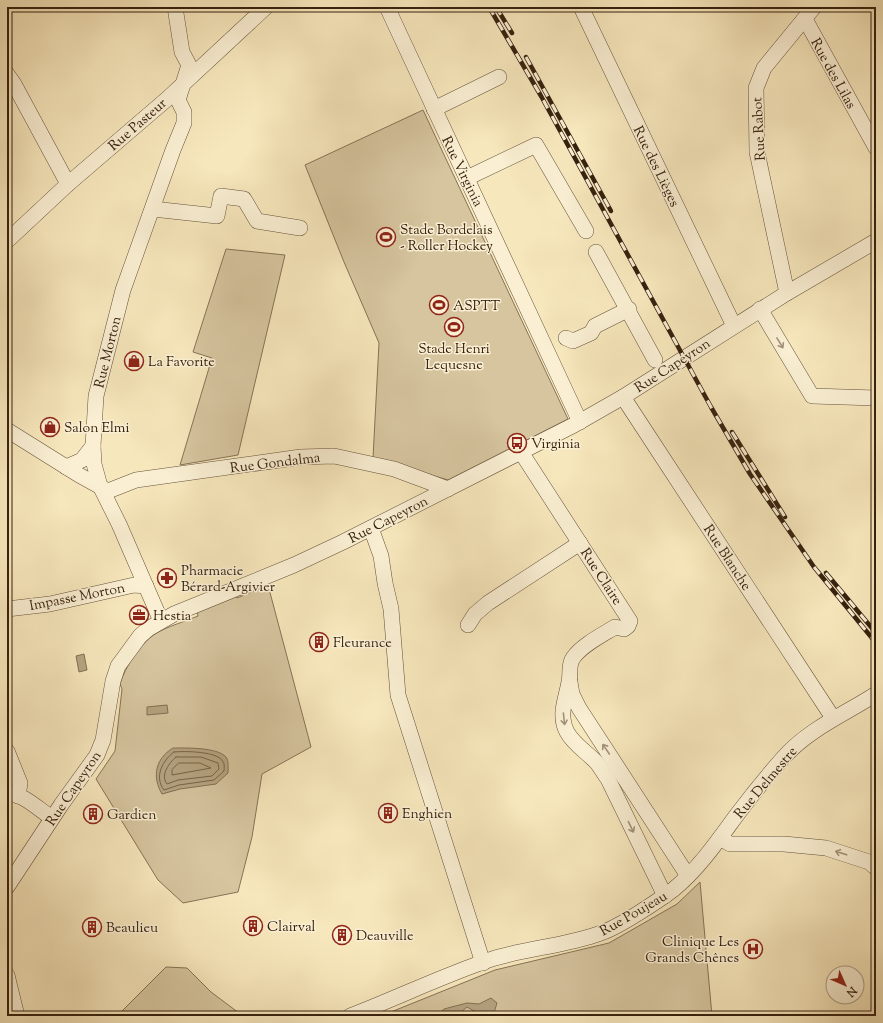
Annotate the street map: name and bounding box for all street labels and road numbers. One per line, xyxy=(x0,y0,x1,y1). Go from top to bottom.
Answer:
street label: Rue des Lilas xyxy=(805,35,860,113)
street label: Rue Pasteur xyxy=(105,94,172,157)
street label: Rue Rabot xyxy=(748,96,772,161)
street label: Rue des Lièges xyxy=(627,123,683,211)
street label: Rue Virginia xyxy=(435,133,487,211)
street label: Rue Morton xyxy=(90,314,128,391)
street label: Rue Capeyron xyxy=(631,335,715,399)
street label: Rue Gondalma xyxy=(229,448,322,479)
street label: Rue Capeyron xyxy=(346,492,432,549)
street label: Rue Blanche xyxy=(697,521,755,595)
street label: Rue Claire xyxy=(574,545,626,610)
street label: Impasse Morton xyxy=(28,579,127,617)
street label: Rue Delmestre xyxy=(730,743,803,824)
street label: Rue Capeyron xyxy=(42,748,107,831)
street label: Rue Poujeau xyxy=(597,887,671,942)

